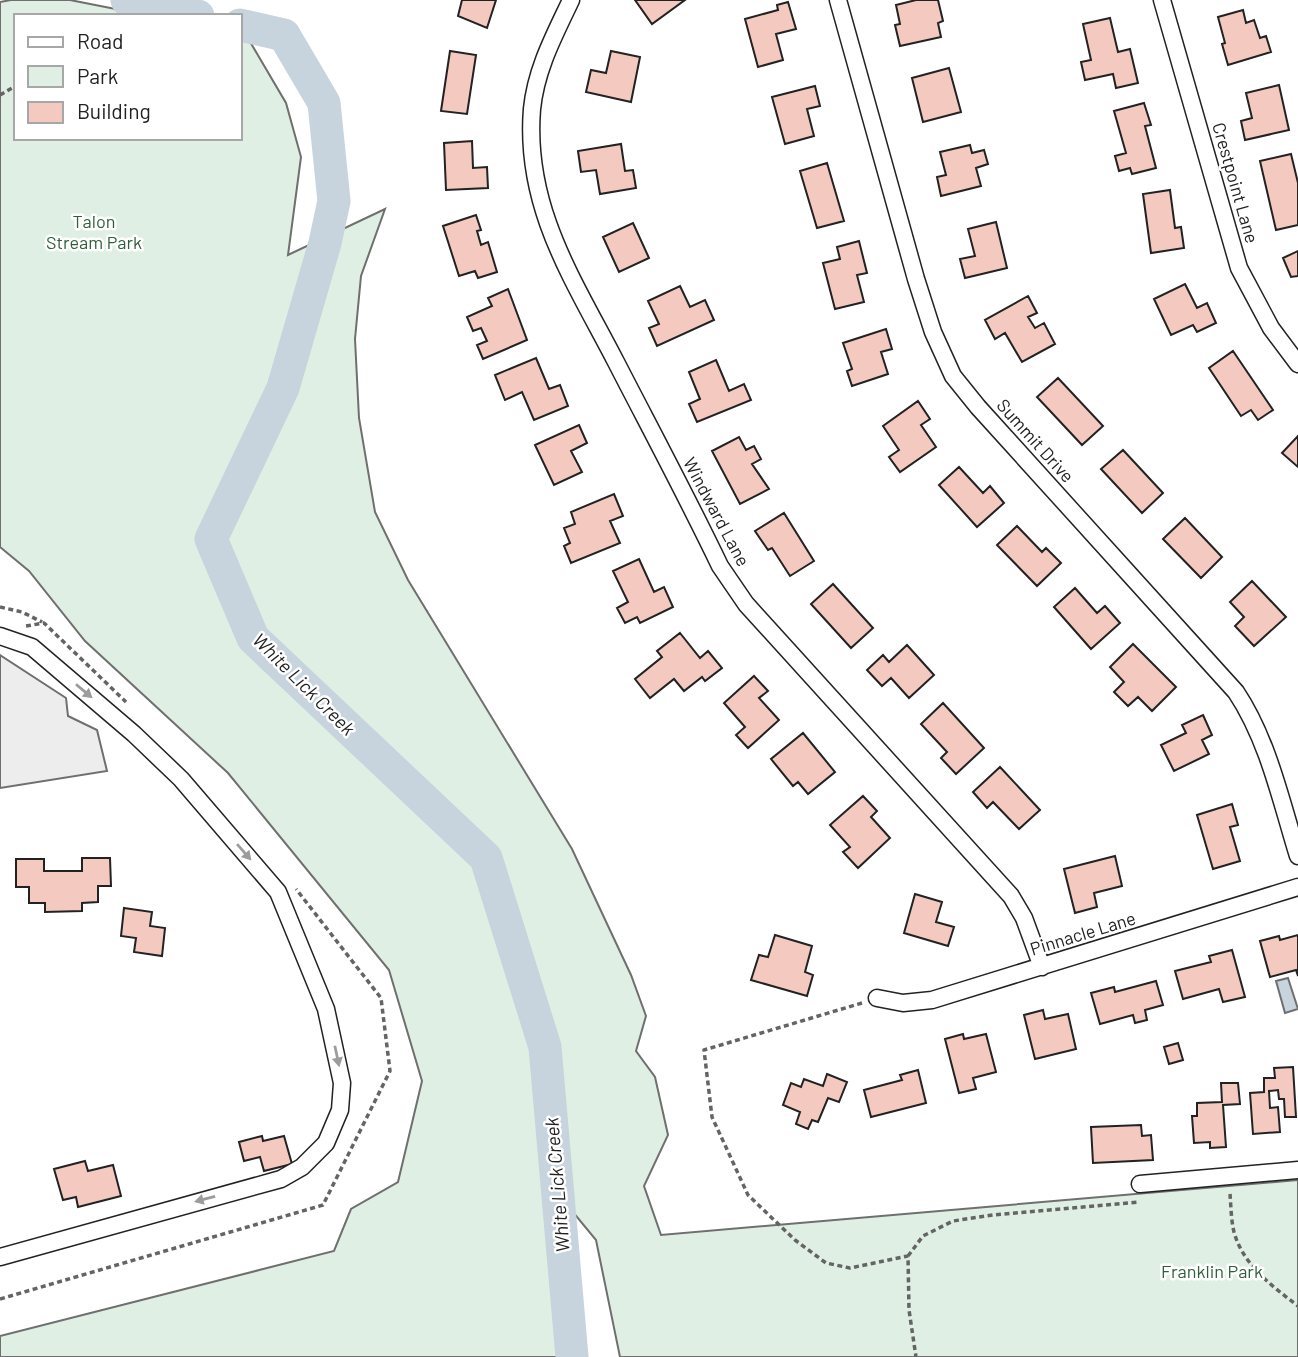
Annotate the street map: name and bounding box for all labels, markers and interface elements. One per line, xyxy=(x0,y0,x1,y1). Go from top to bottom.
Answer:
legend xyxy=(14,14,242,140)
text: Road xyxy=(77,28,123,53)
text: Park xyxy=(77,63,118,88)
text: Building xyxy=(77,98,151,123)
street label: Crestpoint Lane xyxy=(1208,120,1264,246)
park label: Talon Stream Park xyxy=(46,210,142,253)
street label: Summit Drive xyxy=(993,394,1079,487)
street label: Windward Lane xyxy=(679,453,755,570)
water label: White Lick Creek xyxy=(248,628,361,740)
one-way arrow xyxy=(75,683,92,698)
one-way arrow xyxy=(236,843,252,861)
street label: Pinnacle Lane xyxy=(1027,907,1138,960)
one-way arrow xyxy=(331,1045,342,1067)
water label: White Lick Creek xyxy=(539,1116,574,1253)
one-way arrow xyxy=(194,1195,215,1205)
park label: Franklin Park xyxy=(1161,1260,1263,1282)

